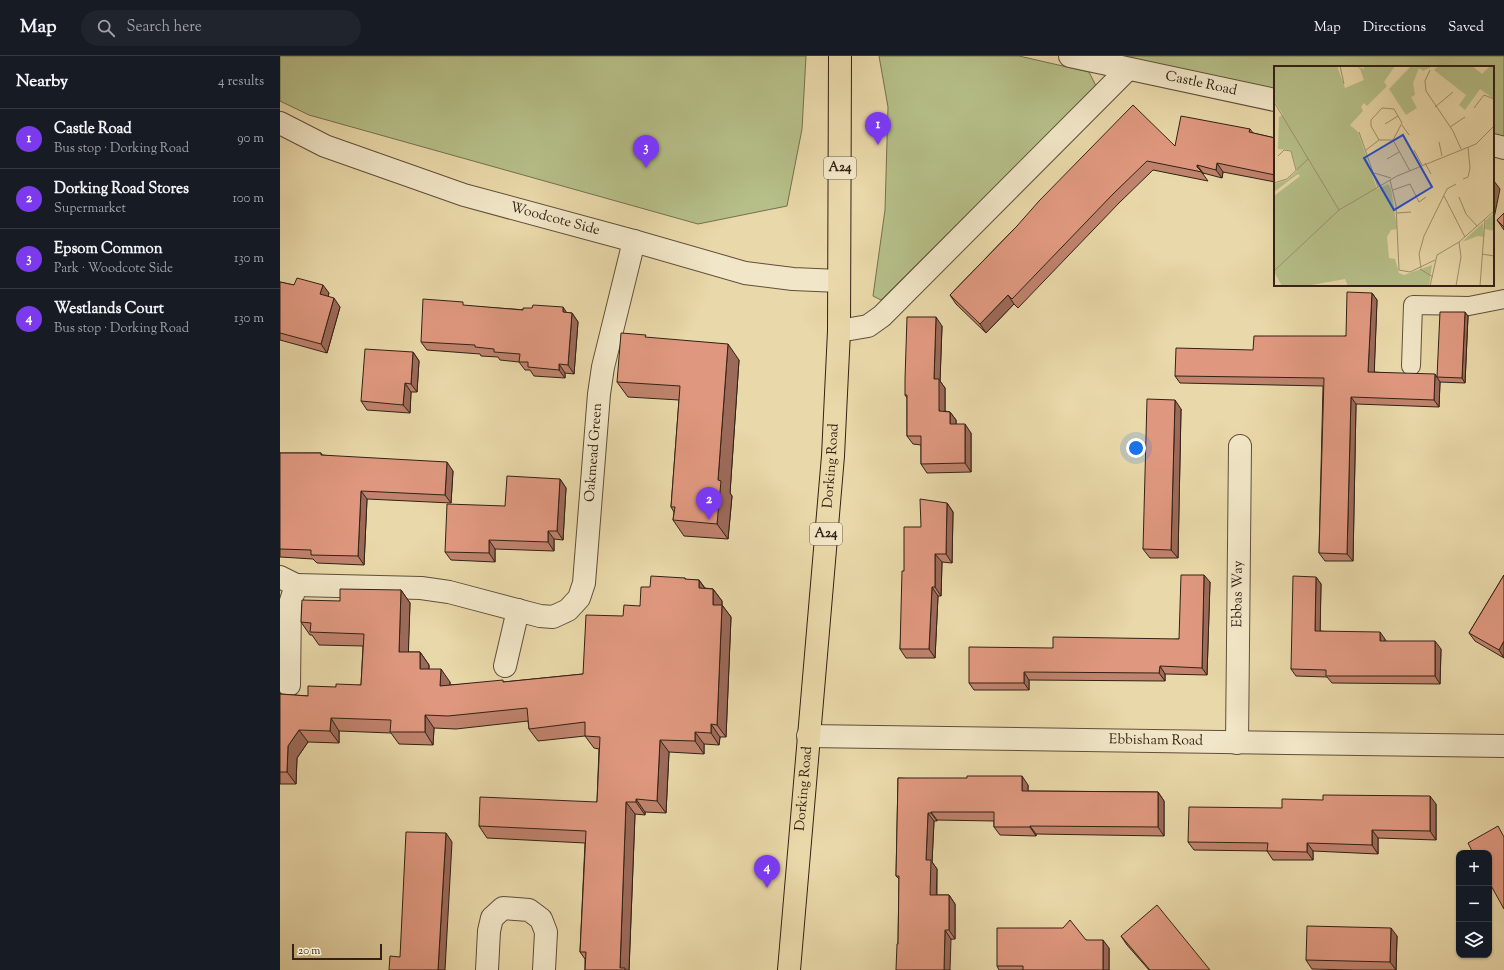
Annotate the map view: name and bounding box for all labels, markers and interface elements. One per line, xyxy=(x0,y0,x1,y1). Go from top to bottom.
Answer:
search box xyxy=(81,10,361,46)
text: Map xyxy=(20,14,57,41)
icon: search xyxy=(95,17,117,39)
text: Search here xyxy=(127,17,202,38)
text: Map xyxy=(1314,18,1341,38)
text: Directions xyxy=(1363,18,1426,38)
text: Saved xyxy=(1448,18,1484,38)
inset map xyxy=(1274,66,1494,286)
street label: Castle Road xyxy=(1163,67,1239,102)
text: Nearby xyxy=(16,70,68,94)
text: 4 results xyxy=(218,73,264,91)
pin: 1 xyxy=(865,112,891,145)
text: Castle Road xyxy=(54,119,132,140)
text: 1 xyxy=(27,130,31,148)
text: 90 m xyxy=(237,130,264,148)
pin: 3 xyxy=(633,135,659,168)
text: Bus stop · Dorking Road xyxy=(54,140,189,158)
road number: A24 xyxy=(824,157,856,179)
text: Dorking Road Stores xyxy=(54,179,189,200)
text: 2 xyxy=(26,190,32,208)
text: 100 m xyxy=(232,190,264,208)
street label: Woodcote Side xyxy=(508,198,602,241)
text: Supermarket xyxy=(54,200,126,218)
text: Epsom Common xyxy=(54,239,163,260)
text: 3 xyxy=(26,250,32,268)
text: 130 m xyxy=(234,250,264,268)
text: Park · Woodcote Side xyxy=(54,260,173,278)
text: Westlands Court xyxy=(54,299,164,320)
text: 4 xyxy=(26,310,32,328)
text: 130 m xyxy=(234,310,264,328)
text: Bus stop · Dorking Road xyxy=(54,320,189,338)
street label: Oakmead Green xyxy=(580,402,608,503)
street label: Dorking Road xyxy=(819,423,845,509)
your location xyxy=(1126,438,1146,458)
pin: 2 xyxy=(696,487,722,520)
road number: A24 xyxy=(810,523,842,545)
street label: Ebbas Way xyxy=(1228,560,1249,628)
street label: Ebbisham Road xyxy=(1109,730,1203,752)
street label: Dorking Road xyxy=(791,745,818,832)
map controls xyxy=(1456,850,1492,958)
button: + xyxy=(1456,850,1492,886)
pin: 4 xyxy=(754,855,780,888)
button: − xyxy=(1456,886,1492,922)
button: layers xyxy=(1456,922,1492,958)
scale bar xyxy=(292,942,382,961)
text: 20 m xyxy=(298,943,320,959)

